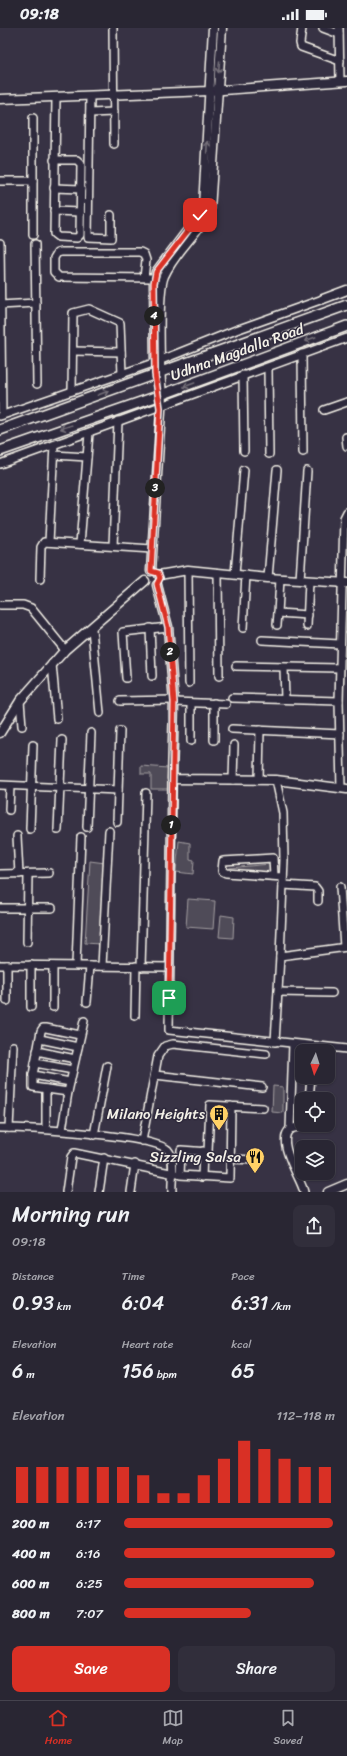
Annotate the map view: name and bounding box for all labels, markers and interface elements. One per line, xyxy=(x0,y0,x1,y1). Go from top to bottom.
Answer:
text: 09:18 xyxy=(20,1,59,27)
one-way arrow xyxy=(215,60,222,73)
one-way arrow xyxy=(203,141,210,154)
pin xyxy=(183,198,217,232)
icon: check xyxy=(189,204,211,226)
pin: 4 xyxy=(144,306,164,326)
text: 4 xyxy=(151,306,157,325)
street label: Udhna Magdalla Road xyxy=(167,315,308,388)
one-way arrow xyxy=(305,336,317,344)
one-way arrow xyxy=(183,381,195,389)
one-way arrow xyxy=(96,389,108,397)
one-way arrow xyxy=(59,424,72,431)
pin: 3 xyxy=(145,478,165,498)
text: 3 xyxy=(152,478,158,497)
pin: 2 xyxy=(160,642,180,662)
text: 2 xyxy=(167,642,173,661)
pin: 1 xyxy=(161,815,181,835)
text: 1 xyxy=(169,815,173,834)
pin xyxy=(152,981,186,1015)
icon: arrive xyxy=(158,987,180,1009)
north arrow xyxy=(295,1044,335,1084)
map controls xyxy=(295,1044,335,1180)
button: locate xyxy=(295,1092,335,1132)
place label: Milano Heights xyxy=(107,1101,206,1127)
building icon: Milano Heights xyxy=(208,1103,230,1131)
button: layers xyxy=(295,1140,335,1180)
place label: Sizzling Salsa xyxy=(150,1144,241,1170)
restaurant icon: Sizzling Salsa xyxy=(244,1146,266,1174)
text: Morning run xyxy=(12,1195,130,1234)
button: share xyxy=(293,1205,335,1247)
text: 09:18 xyxy=(12,1230,46,1253)
text: Distance xyxy=(12,1267,54,1286)
text: Time xyxy=(122,1267,145,1286)
text: Pace xyxy=(231,1267,255,1286)
text: 0.93 xyxy=(12,1286,54,1321)
text: 6:04 xyxy=(122,1286,164,1321)
text: 6:31 xyxy=(231,1286,268,1321)
text: km xyxy=(54,1297,71,1316)
text: /km xyxy=(268,1297,291,1316)
text: Elevation xyxy=(12,1335,57,1354)
text: Heart rate xyxy=(122,1335,173,1354)
text: kcal xyxy=(231,1335,251,1354)
text: 6 xyxy=(12,1354,23,1389)
text: 156 xyxy=(122,1354,154,1389)
text: 65 xyxy=(231,1354,255,1389)
text: m xyxy=(23,1365,35,1384)
text: bpm xyxy=(154,1365,177,1384)
text: Elevation xyxy=(12,1404,65,1427)
text: 112–118 m xyxy=(277,1404,335,1427)
text: 200 m xyxy=(12,1512,49,1535)
text: 6:17 xyxy=(76,1512,100,1535)
text: 400 m xyxy=(12,1542,50,1565)
text: 6:16 xyxy=(76,1542,100,1565)
text: 600 m xyxy=(12,1572,49,1595)
text: 6:25 xyxy=(76,1572,103,1595)
text: 800 m xyxy=(12,1602,50,1625)
text: 7:07 xyxy=(76,1602,103,1625)
button: Save xyxy=(12,1646,170,1692)
button: Share xyxy=(178,1646,335,1692)
tab: Home xyxy=(45,1707,72,1750)
tab: Map xyxy=(162,1707,184,1750)
tab: Saved xyxy=(273,1707,302,1750)

